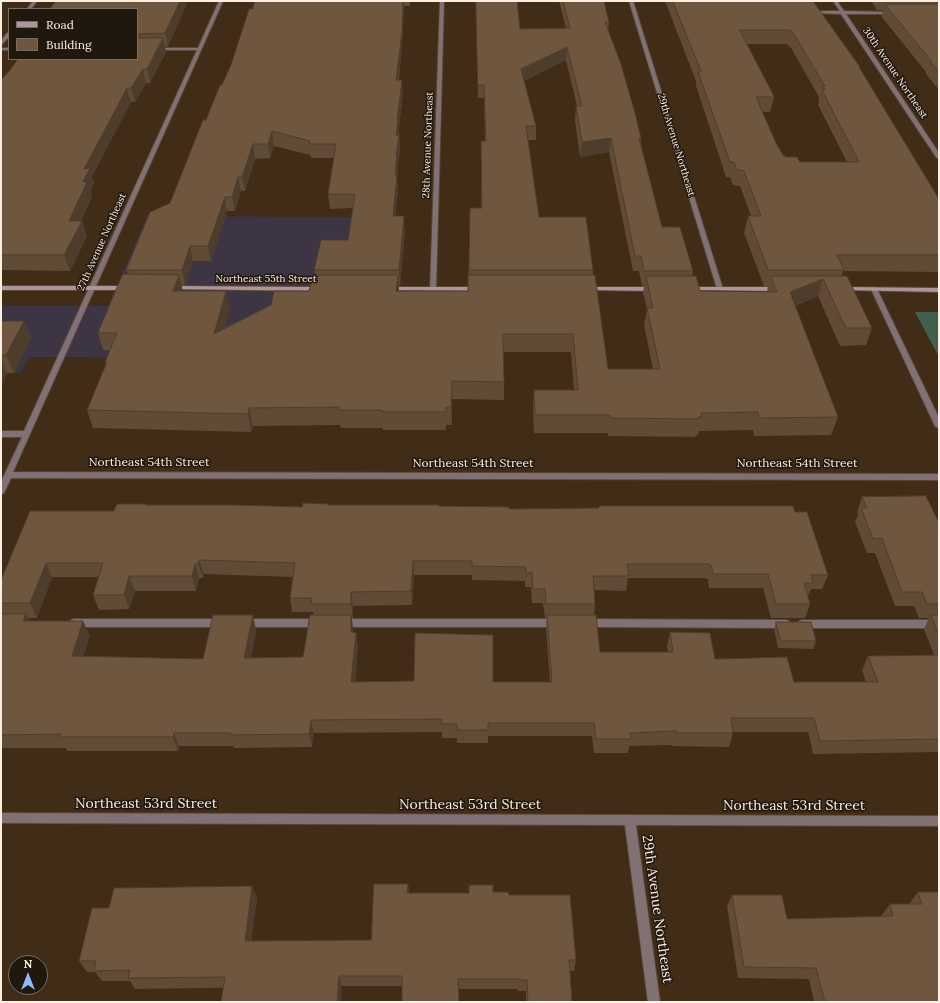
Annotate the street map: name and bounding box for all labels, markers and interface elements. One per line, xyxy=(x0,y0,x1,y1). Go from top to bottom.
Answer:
legend xyxy=(8,8,138,60)
text: Road xyxy=(46,17,74,32)
street label: 30th Avenue Northeast xyxy=(860,25,930,121)
text: Building xyxy=(46,37,92,52)
street label: 28th Avenue Northeast xyxy=(420,91,436,199)
street label: 29th Avenue Northeast xyxy=(655,92,697,198)
street label: 27th Avenue Northeast xyxy=(75,191,129,293)
street label: Northeast 55th Street xyxy=(215,273,317,285)
street label: Northeast 54th Street xyxy=(88,456,210,470)
street label: Northeast 54th Street xyxy=(412,457,534,471)
street label: Northeast 54th Street xyxy=(736,457,858,471)
street label: Northeast 53rd Street xyxy=(75,796,217,812)
street label: Northeast 53rd Street xyxy=(399,797,541,813)
street label: Northeast 53rd Street xyxy=(723,798,865,814)
street label: 29th Avenue Northeast xyxy=(638,834,676,984)
north arrow xyxy=(8,955,48,995)
text: N xyxy=(24,957,32,971)

